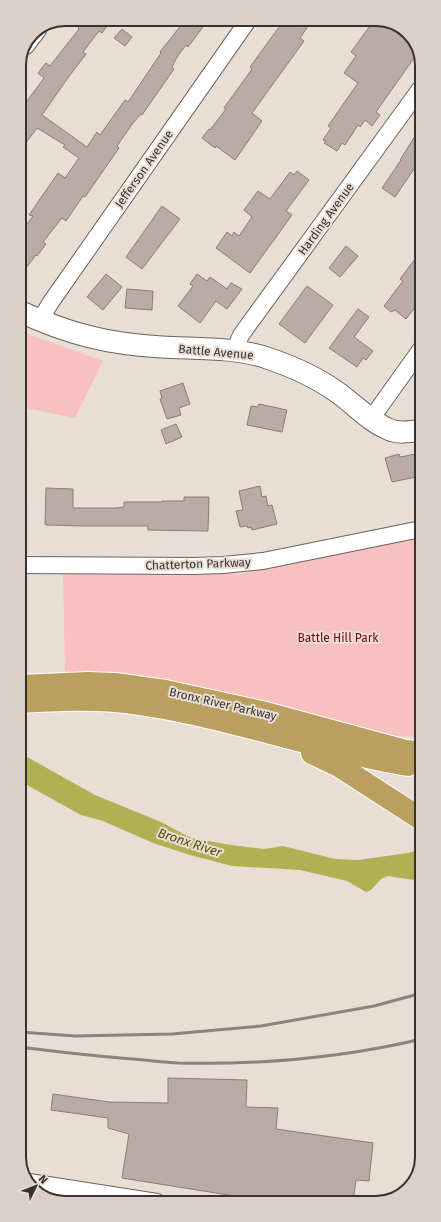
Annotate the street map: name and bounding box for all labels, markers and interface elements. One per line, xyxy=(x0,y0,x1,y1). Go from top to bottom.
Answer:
street label: Jefferson Avenue xyxy=(112,127,176,211)
street label: Harding Avenue xyxy=(295,180,357,258)
street label: Battle Avenue xyxy=(178,342,254,362)
street label: Chatterton Parkway xyxy=(145,555,251,573)
park label: Battle Hill Park xyxy=(298,631,379,645)
street label: Bronx River Parkway xyxy=(168,685,278,723)
water label: Bronx River xyxy=(156,825,225,860)
north arrow xyxy=(16,1166,56,1206)
text: N xyxy=(36,1172,50,1187)

